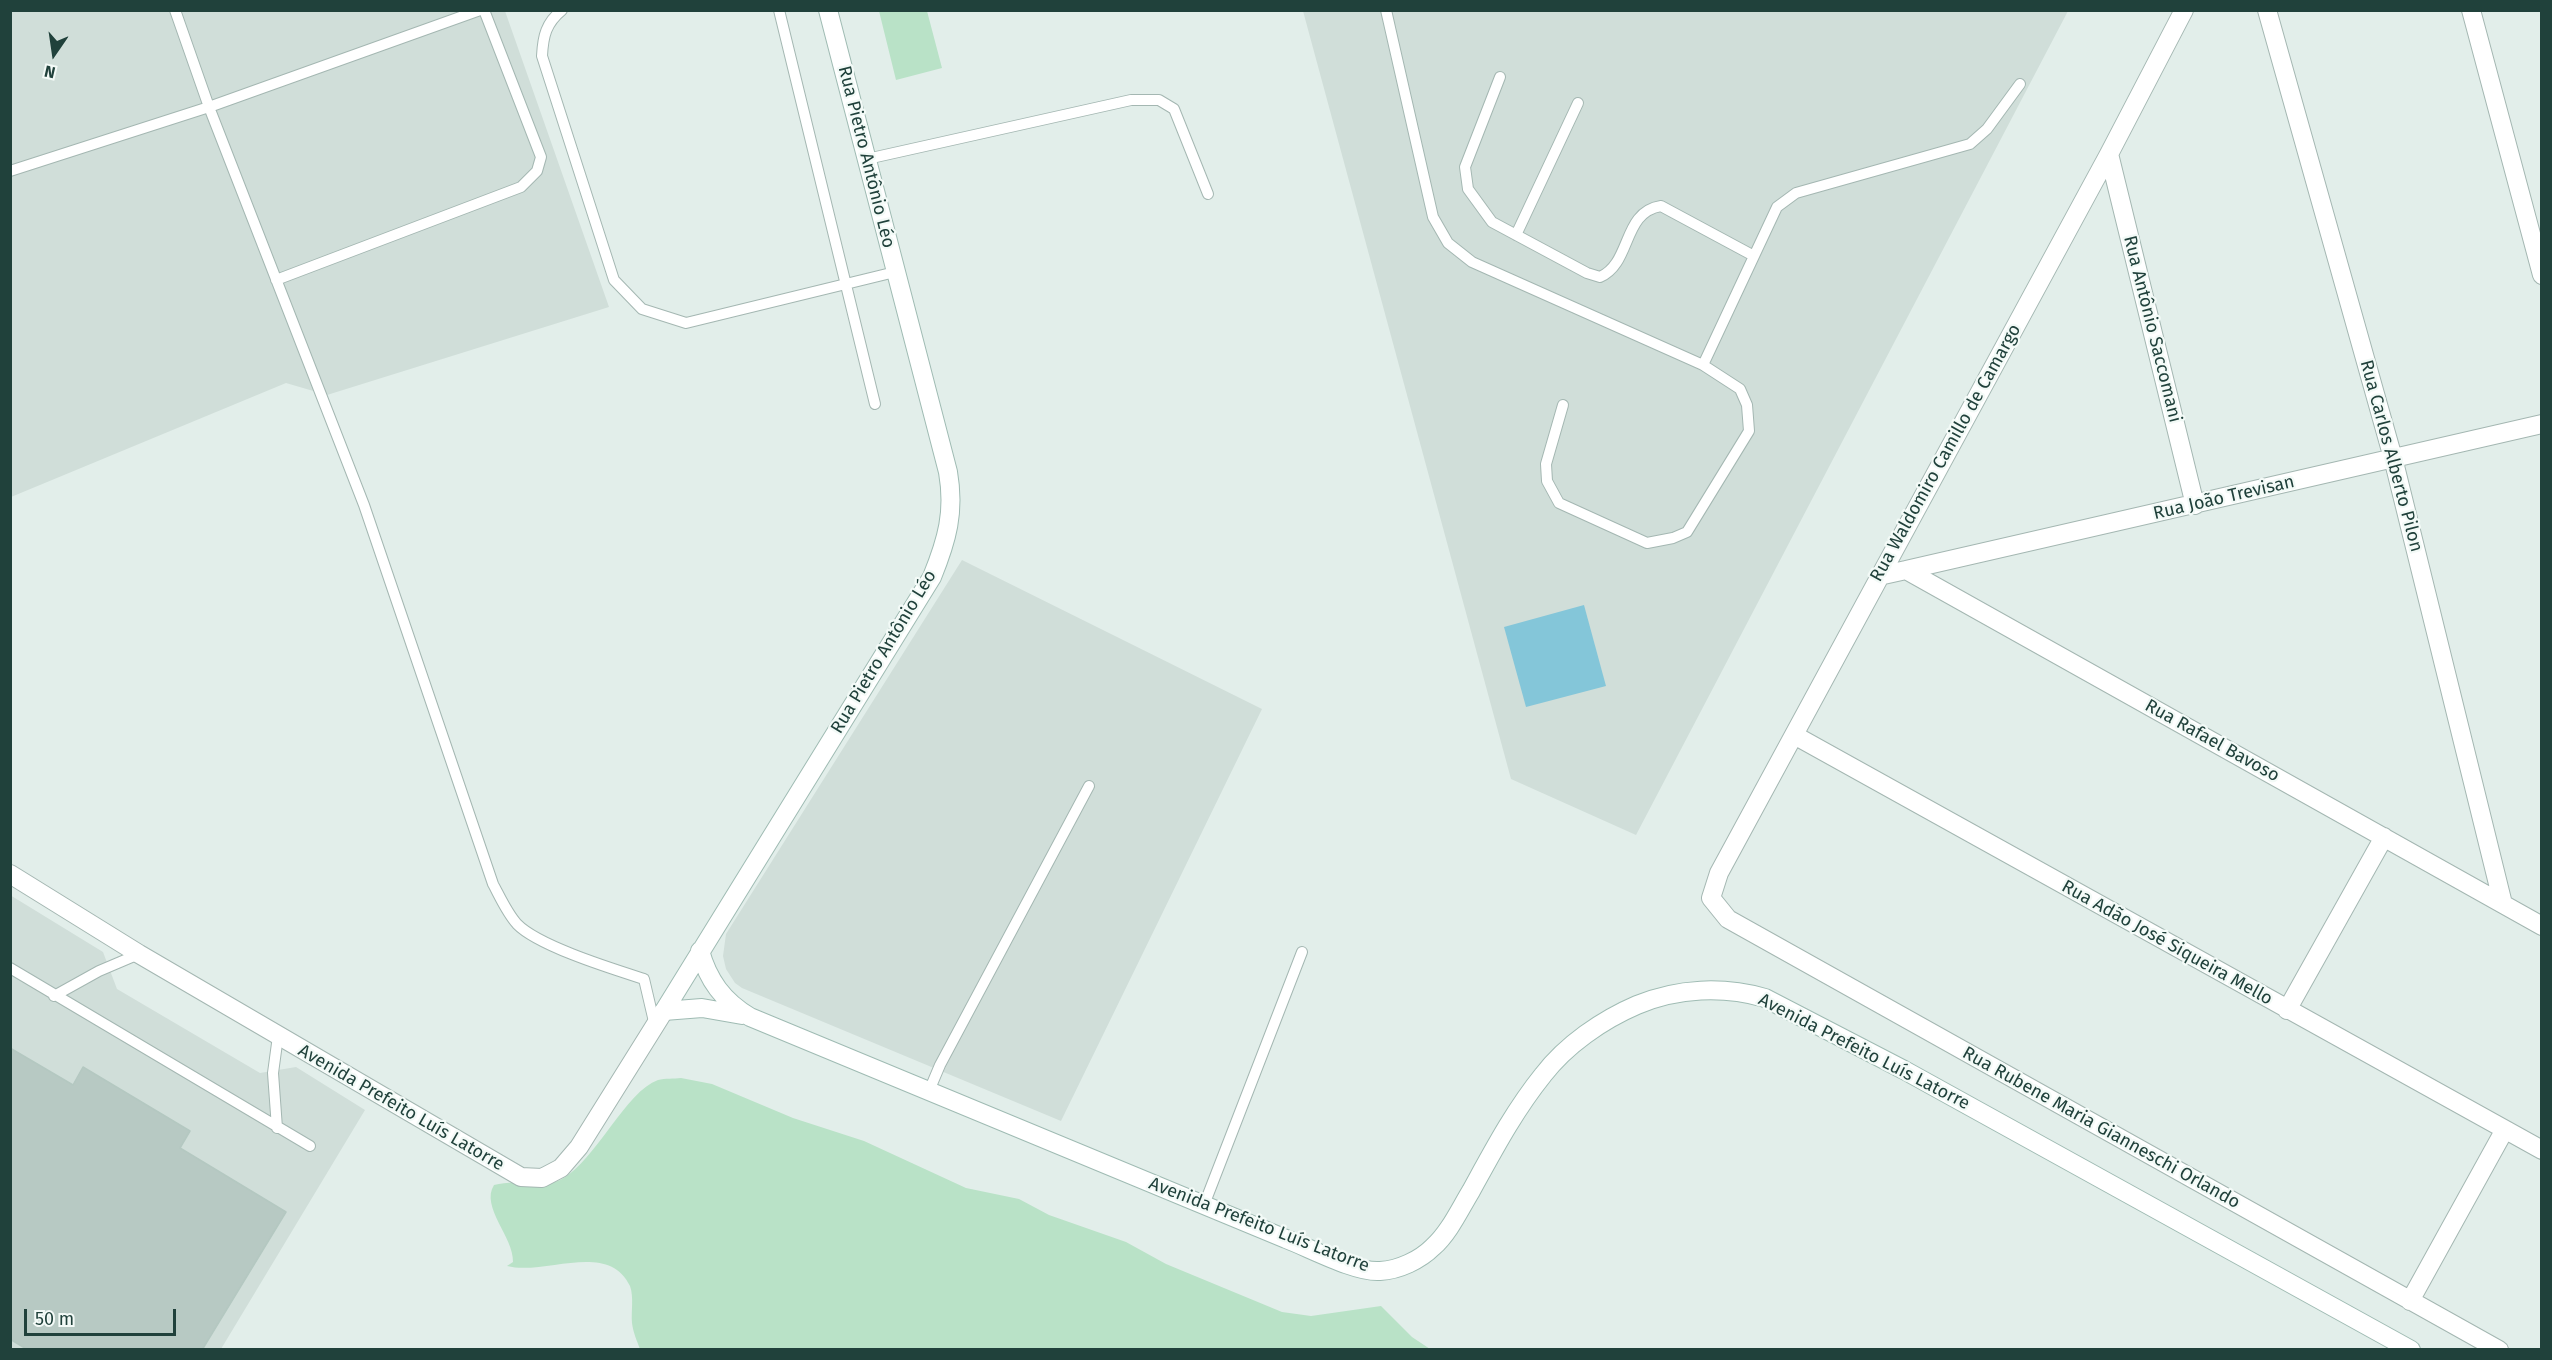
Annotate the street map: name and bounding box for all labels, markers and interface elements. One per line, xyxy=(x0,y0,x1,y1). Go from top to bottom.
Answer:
north arrow xyxy=(24,24,84,84)
text: N xyxy=(43,62,57,82)
street label: Rua Pietro Antônio Léo xyxy=(833,64,899,250)
street label: Rua Antônio Saccomani xyxy=(2118,233,2186,425)
street label: Rua Waldomiro Camillo de Camargo xyxy=(1866,321,2026,585)
street label: Rua Carlos Alberto Pilon xyxy=(2355,358,2427,554)
street label: Rua João Trevisan xyxy=(2151,471,2297,525)
street label: Rua Pietro Antônio Léo xyxy=(827,566,941,738)
street label: Rua Rafael Bavoso xyxy=(2141,695,2283,787)
street label: Rua Adão José Siqueira Mello xyxy=(2058,876,2276,1010)
street label: Avenida Prefeito Luís Latorre xyxy=(1755,989,1973,1115)
street label: Avenida Prefeito Luís Latorre xyxy=(294,1040,508,1176)
street label: Rua Rubene Maria Gianneschi Orlando xyxy=(1958,1042,2244,1214)
street label: Avenida Prefeito Luís Latorre xyxy=(1146,1173,1372,1277)
scale bar xyxy=(27,1297,178,1335)
text: 50 m xyxy=(35,1308,74,1330)

